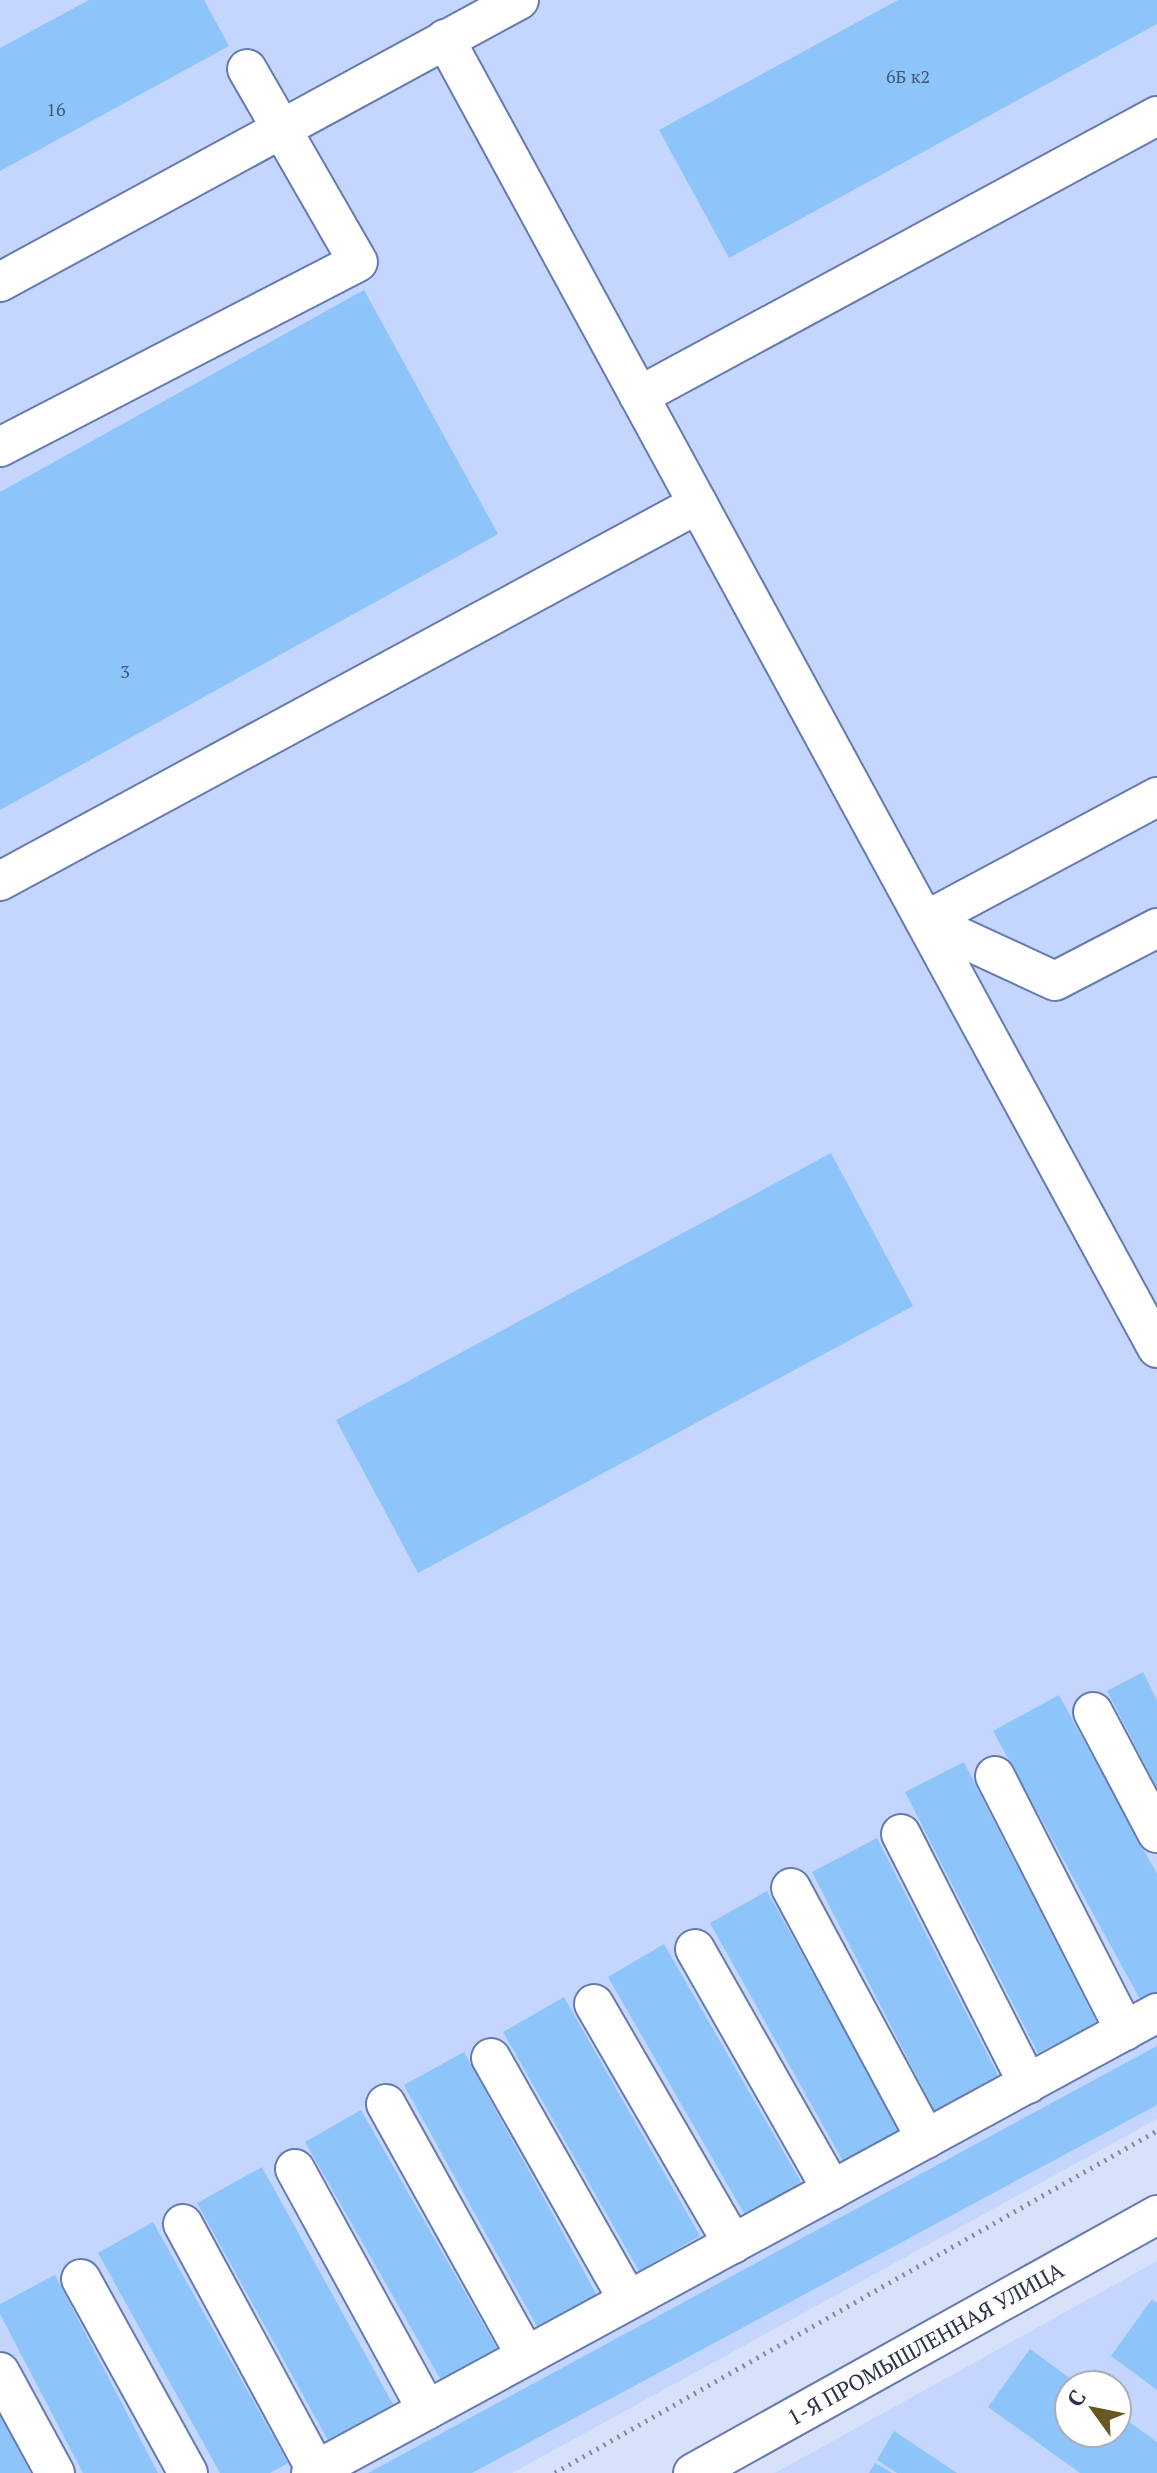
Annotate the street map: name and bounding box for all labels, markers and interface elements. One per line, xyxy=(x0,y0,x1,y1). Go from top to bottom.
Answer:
house number: 6Б к2 xyxy=(886,64,930,88)
house number: 16 xyxy=(46,97,66,121)
house number: 3 xyxy=(120,659,130,683)
street label: 1-Я ПРОМЫШЛЕННАЯ УЛИЦА xyxy=(782,2254,1070,2432)
north arrow xyxy=(1053,2369,1133,2449)
text: С xyxy=(1060,2384,1092,2412)

